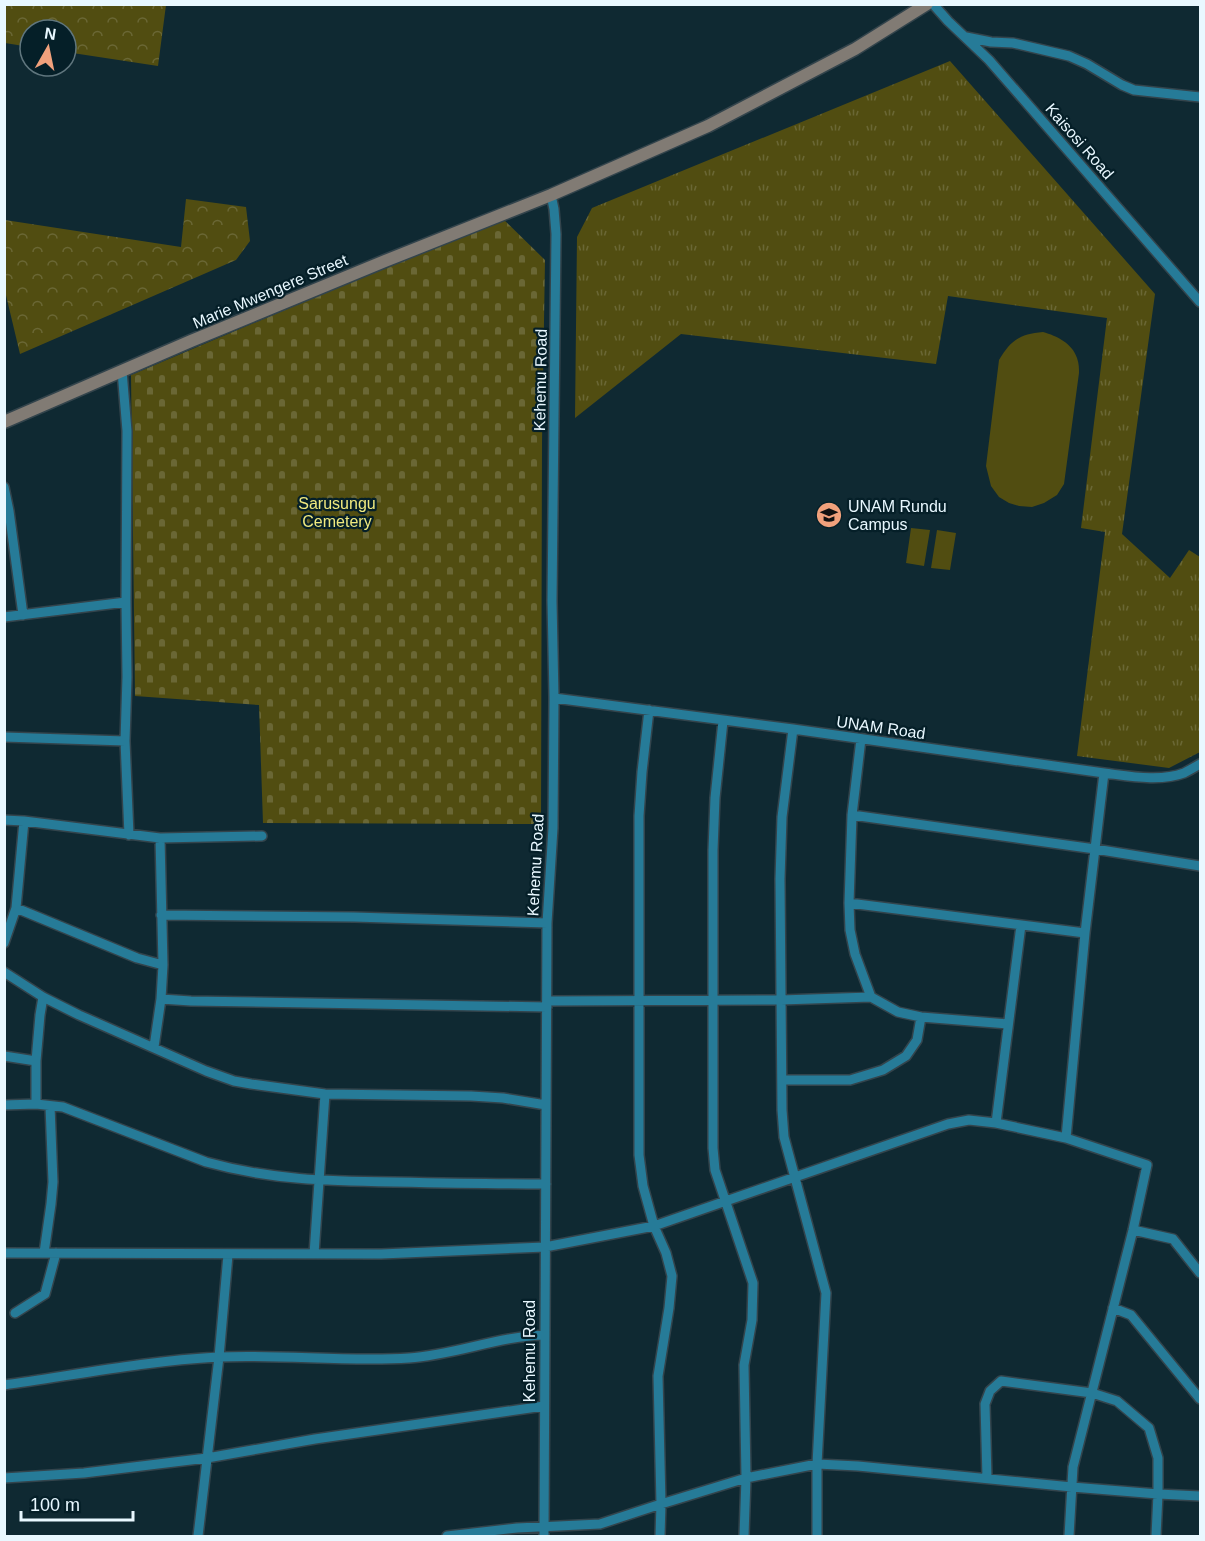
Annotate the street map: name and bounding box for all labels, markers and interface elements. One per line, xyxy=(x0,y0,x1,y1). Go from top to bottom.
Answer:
north arrow xyxy=(18,18,78,78)
text: N xyxy=(43,24,57,43)
street label: Kaisosi Road xyxy=(1042,100,1117,182)
street label: Marie Mwengere Street xyxy=(190,251,351,332)
street label: Kehemu Road xyxy=(531,329,550,431)
park label: Sarusungu Cemetery xyxy=(298,495,376,530)
place label: UNAM Rundu Campus xyxy=(848,498,947,533)
school or university icon: UNAM Rundu Campus xyxy=(814,500,844,530)
street label: UNAM Road xyxy=(835,713,927,742)
street label: Kehemu Road xyxy=(524,814,547,917)
street label: Kehemu Road xyxy=(521,1300,538,1402)
scale bar xyxy=(21,1484,134,1522)
text: 100 m xyxy=(30,1495,80,1515)

